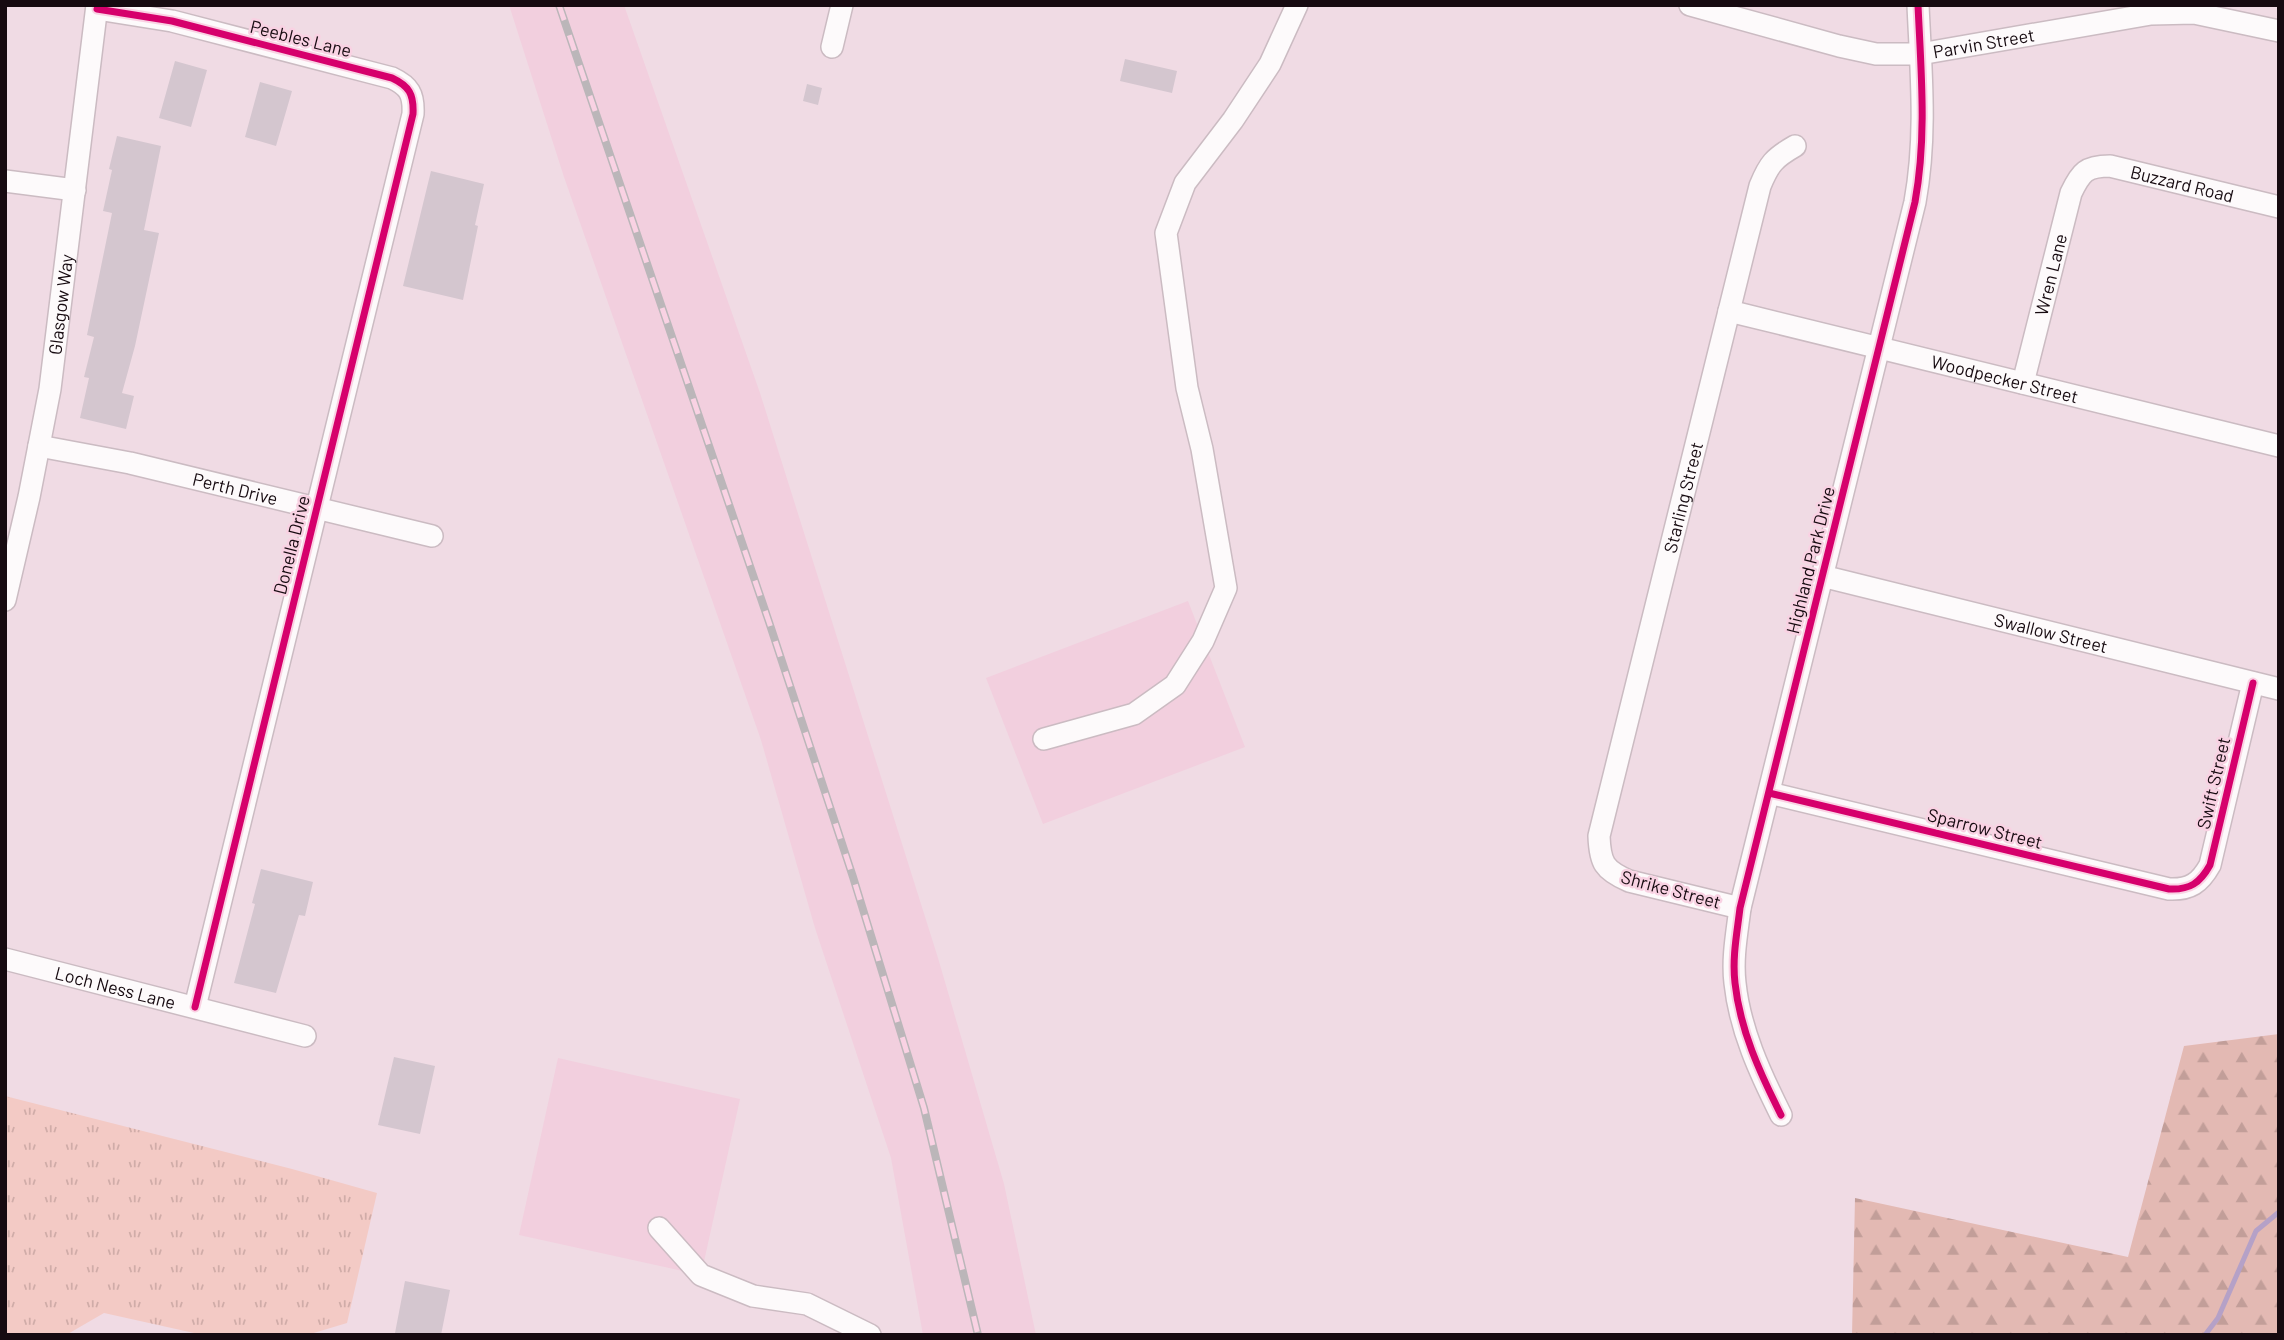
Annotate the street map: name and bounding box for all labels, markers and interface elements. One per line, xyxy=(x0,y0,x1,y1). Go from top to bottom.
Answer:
street label: Peebles Lane xyxy=(248,15,354,61)
street label: Parvin Street xyxy=(1931,23,2036,63)
street label: Buzzard Road xyxy=(2128,160,2236,207)
street label: Wren Lane xyxy=(2030,231,2071,318)
street label: Glasgow Way xyxy=(43,253,77,356)
street label: Woodpecker Street xyxy=(1929,350,2081,407)
street label: Starling Street xyxy=(1659,440,1707,555)
street label: Perth Drive xyxy=(191,468,280,509)
street label: Highland Park Drive xyxy=(1781,484,1839,636)
street label: Donella Drive xyxy=(268,493,314,597)
street label: Swallow Street xyxy=(1992,608,2110,657)
street label: Swift Street xyxy=(2192,735,2234,831)
street label: Sparrow Street xyxy=(1925,803,2045,853)
street label: Shrike Street xyxy=(1619,865,1723,913)
street label: Loch Ness Lane xyxy=(53,961,178,1013)

